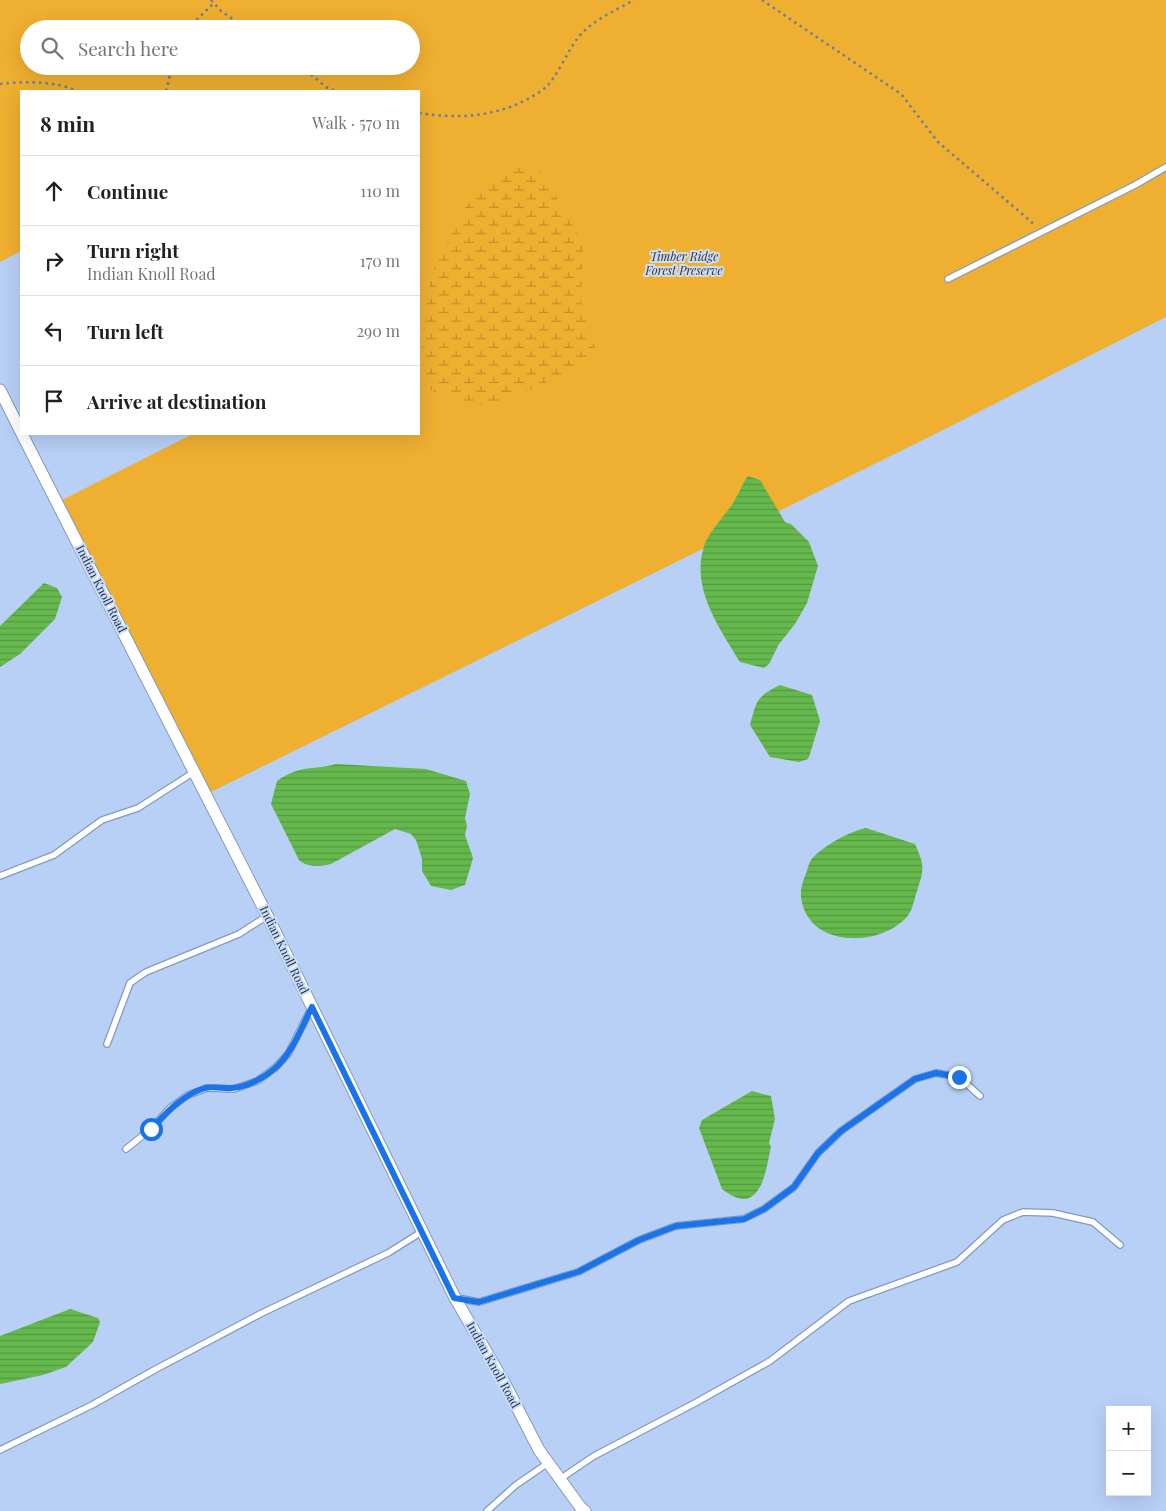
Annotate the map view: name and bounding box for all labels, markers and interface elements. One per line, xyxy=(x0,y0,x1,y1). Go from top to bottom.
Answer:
search box xyxy=(20,20,420,75)
icon: search xyxy=(38,34,66,62)
text: Search here xyxy=(78,35,178,61)
text: 8 min xyxy=(40,109,95,137)
text: Walk · 570 m xyxy=(312,112,400,133)
icon: ahead xyxy=(40,177,68,205)
text: Continue xyxy=(87,178,168,204)
text: 110 m xyxy=(360,180,400,201)
text: Turn right xyxy=(87,237,179,263)
icon: right xyxy=(40,247,68,275)
park label: Timber Ridge Forest Preserve xyxy=(644,248,723,278)
text: 170 m xyxy=(360,250,400,271)
text: Indian Knoll Road xyxy=(87,263,216,284)
icon: left xyxy=(40,317,68,345)
text: Turn left xyxy=(87,318,164,344)
text: 290 m xyxy=(356,320,400,341)
icon: arrive xyxy=(40,387,68,415)
text: Arrive at destination xyxy=(87,388,267,414)
street label: Indian Knoll Road xyxy=(73,542,131,635)
street label: Indian Knoll Road xyxy=(257,903,313,996)
route end xyxy=(948,1066,971,1089)
route start xyxy=(140,1118,163,1141)
street label: Indian Knoll Road xyxy=(463,1318,524,1411)
map controls xyxy=(1106,1406,1151,1496)
button: + xyxy=(1106,1406,1151,1451)
button: − xyxy=(1106,1451,1151,1496)

